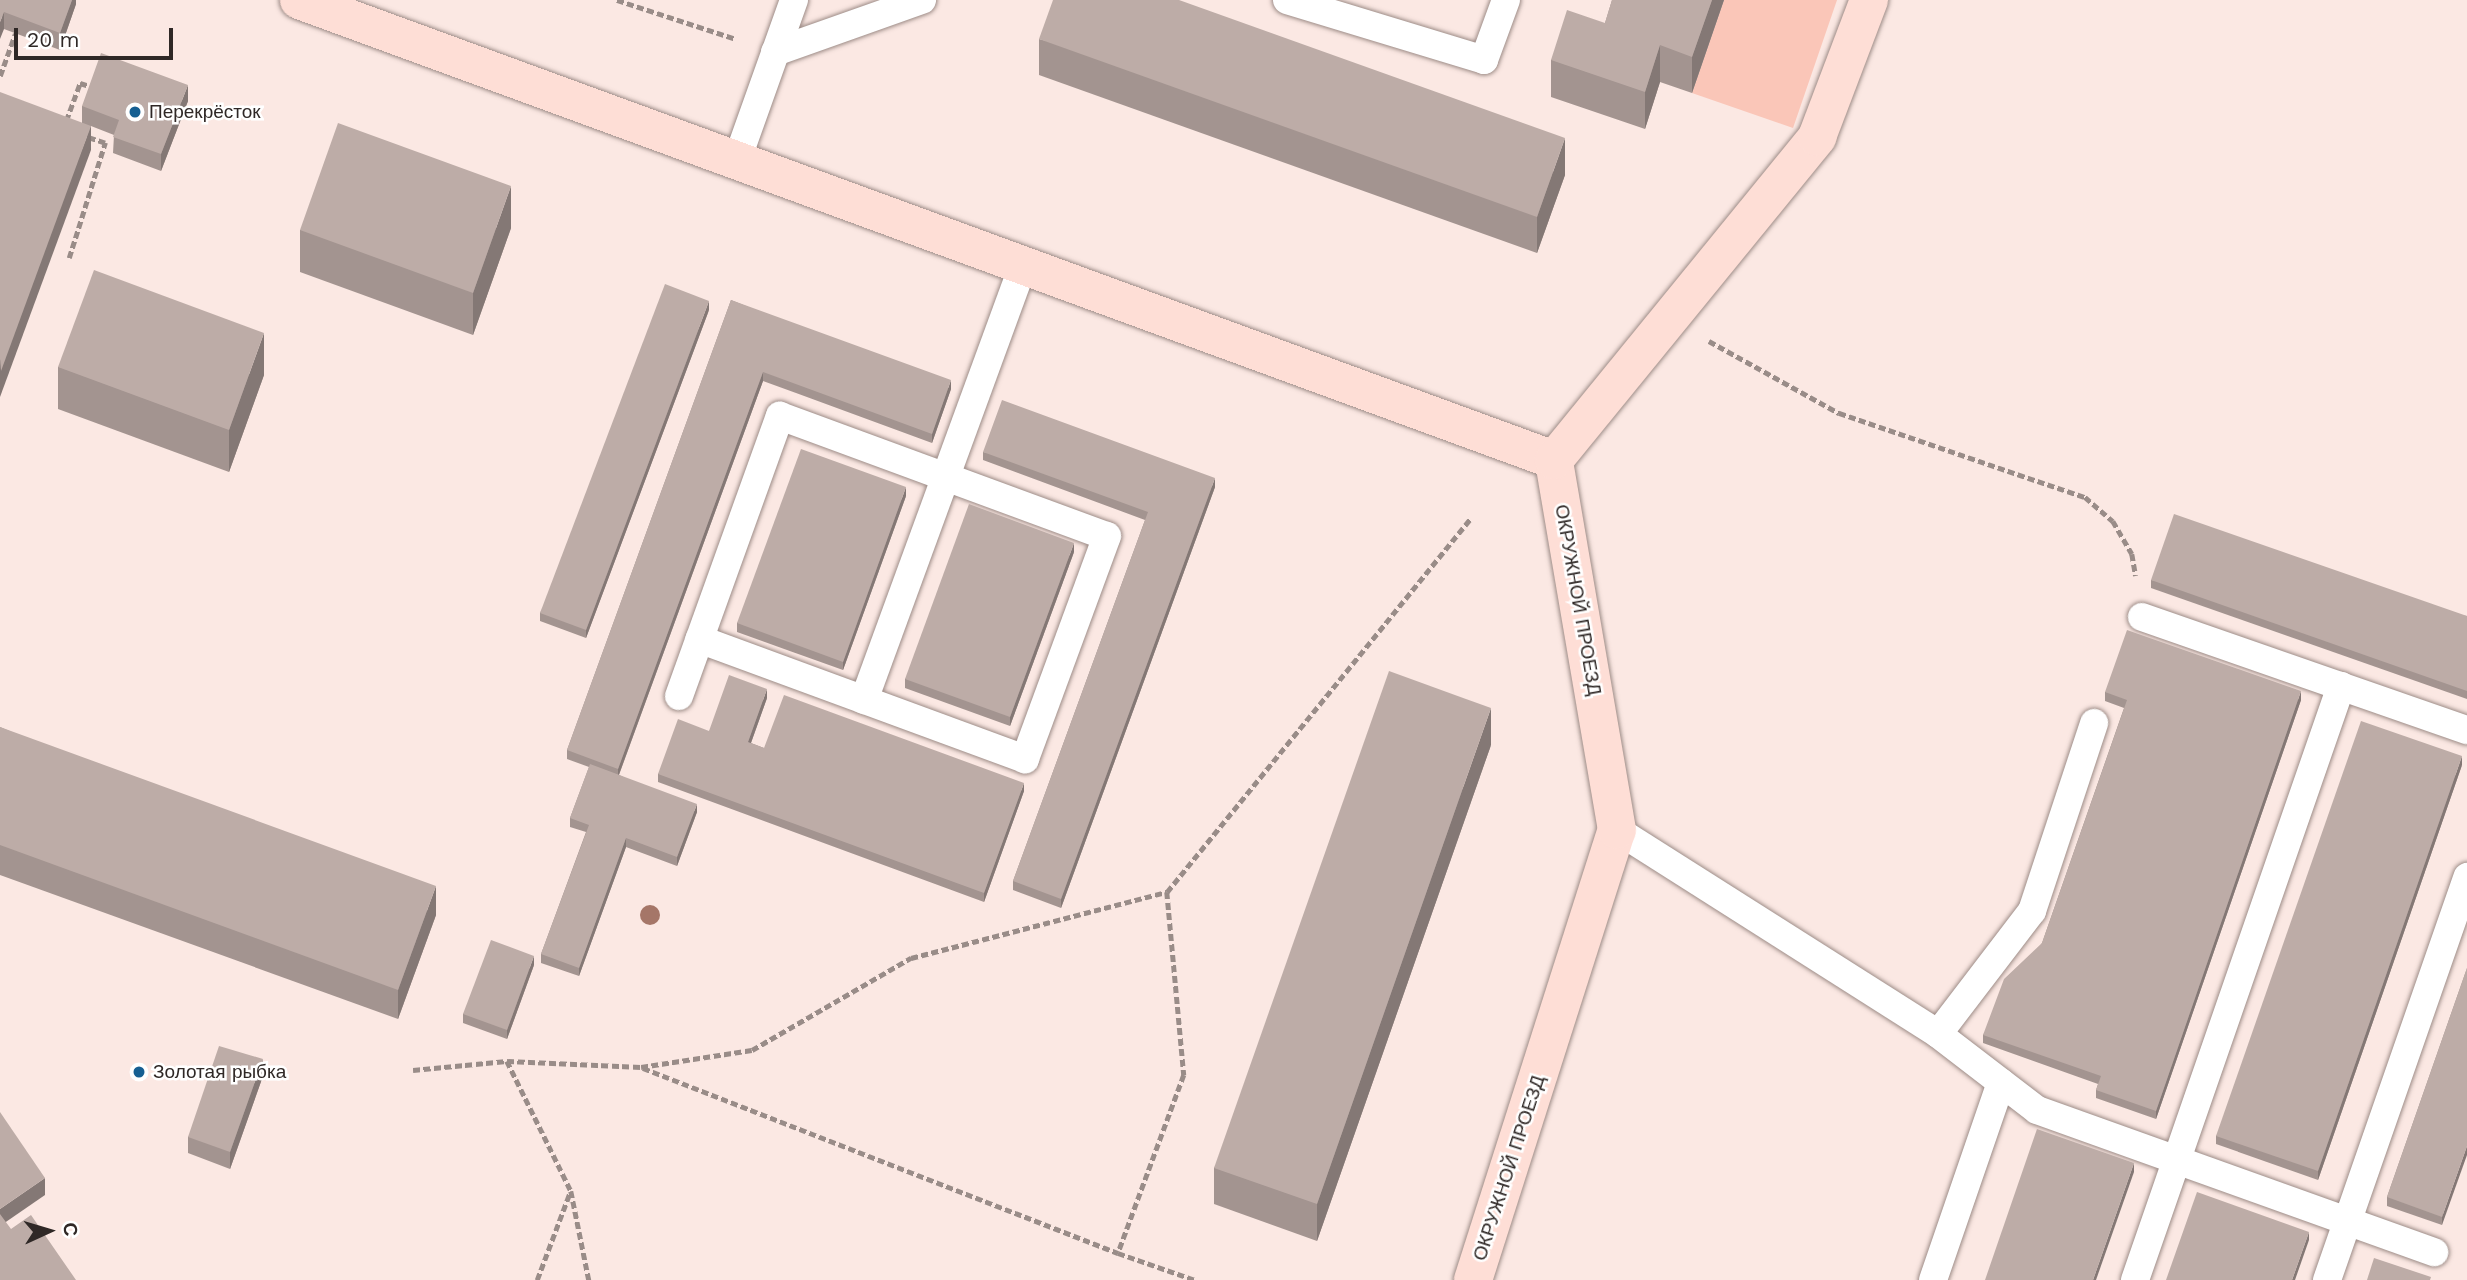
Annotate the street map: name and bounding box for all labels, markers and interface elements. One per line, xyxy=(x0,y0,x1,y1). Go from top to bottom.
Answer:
scale bar xyxy=(18,14,177,58)
text: 20 m xyxy=(27,27,79,52)
place label: Перекрёсток xyxy=(149,101,261,123)
marker: Перекрёсток xyxy=(127,104,143,120)
street label: ОКРУЖНОЙ ПРОЕЗД xyxy=(1550,503,1606,697)
place label: Золотая рыбка xyxy=(153,1061,286,1083)
marker: Золотая рыбка xyxy=(131,1064,147,1080)
street label: ОКРУЖНОЙ ПРОЕЗД xyxy=(1468,1072,1550,1264)
north arrow xyxy=(14,1196,84,1266)
text: С xyxy=(58,1222,82,1237)

